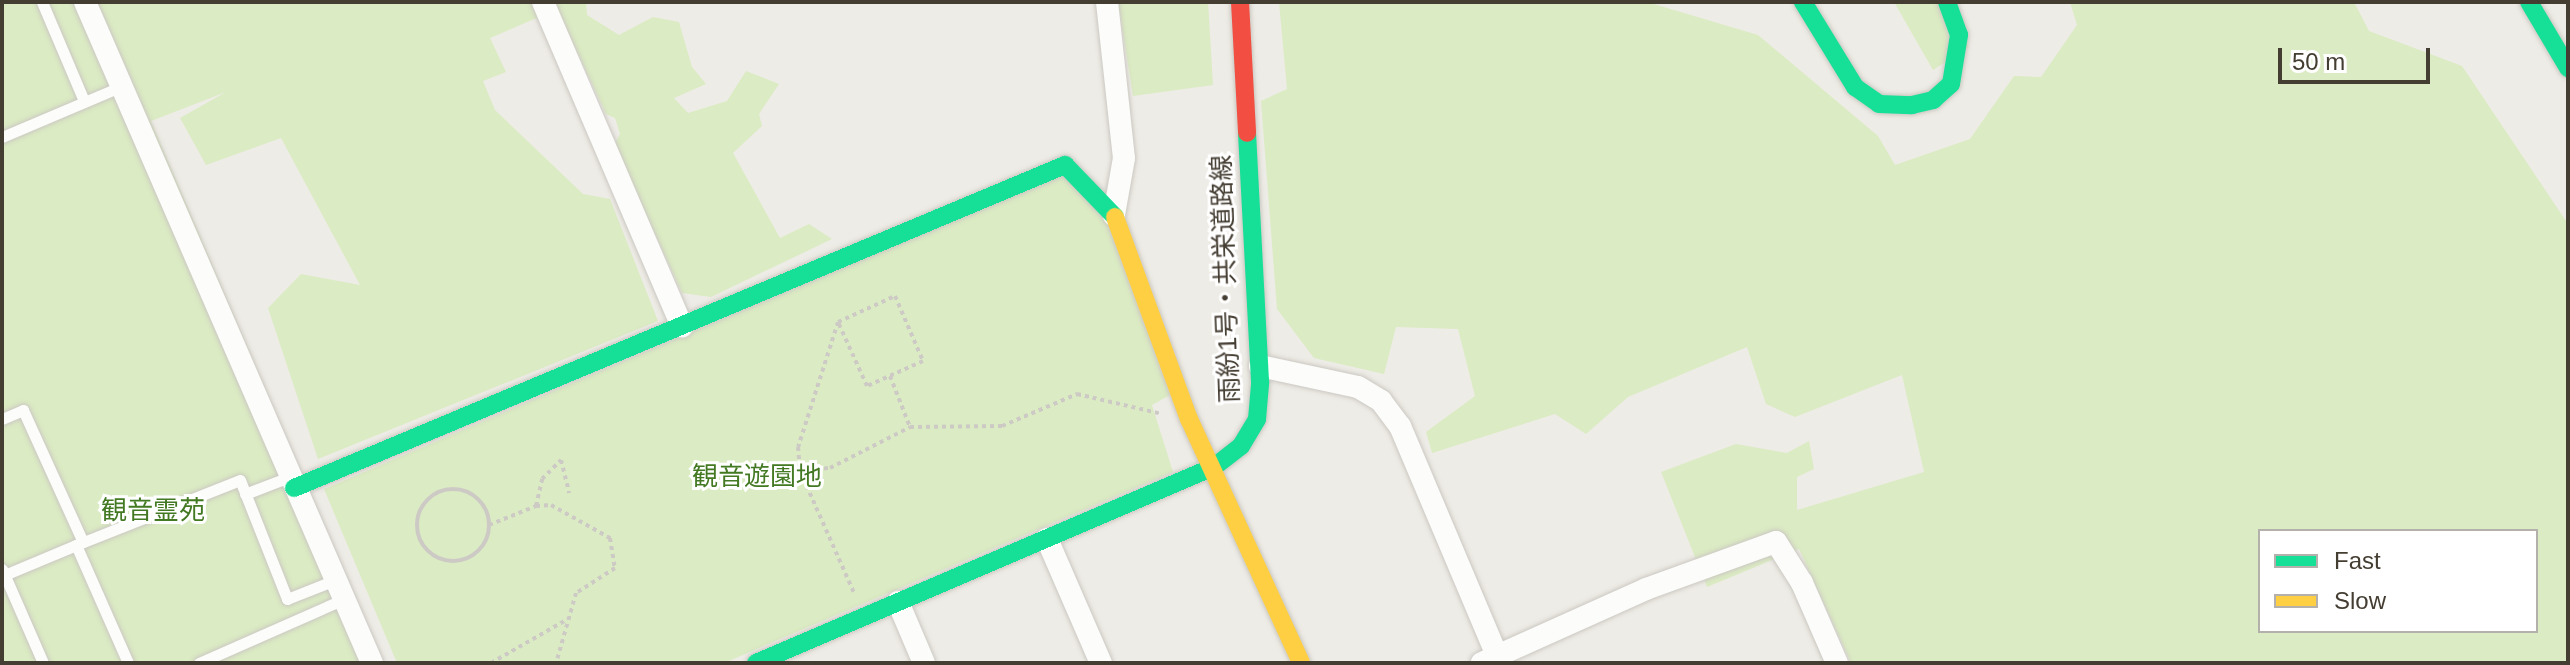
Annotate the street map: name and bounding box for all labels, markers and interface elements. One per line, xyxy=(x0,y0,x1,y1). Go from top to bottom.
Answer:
scale bar xyxy=(2282,32,2434,82)
text: 50 m xyxy=(2292,48,2345,75)
street label: 雨紛1号・共栄道路線 xyxy=(1206,154,1246,404)
park label: 観音遊園地 xyxy=(692,461,822,493)
park label: 観音霊苑 xyxy=(101,495,205,527)
legend xyxy=(2258,529,2538,633)
text: Fast xyxy=(2334,547,2381,574)
text: Slow xyxy=(2334,587,2386,614)

